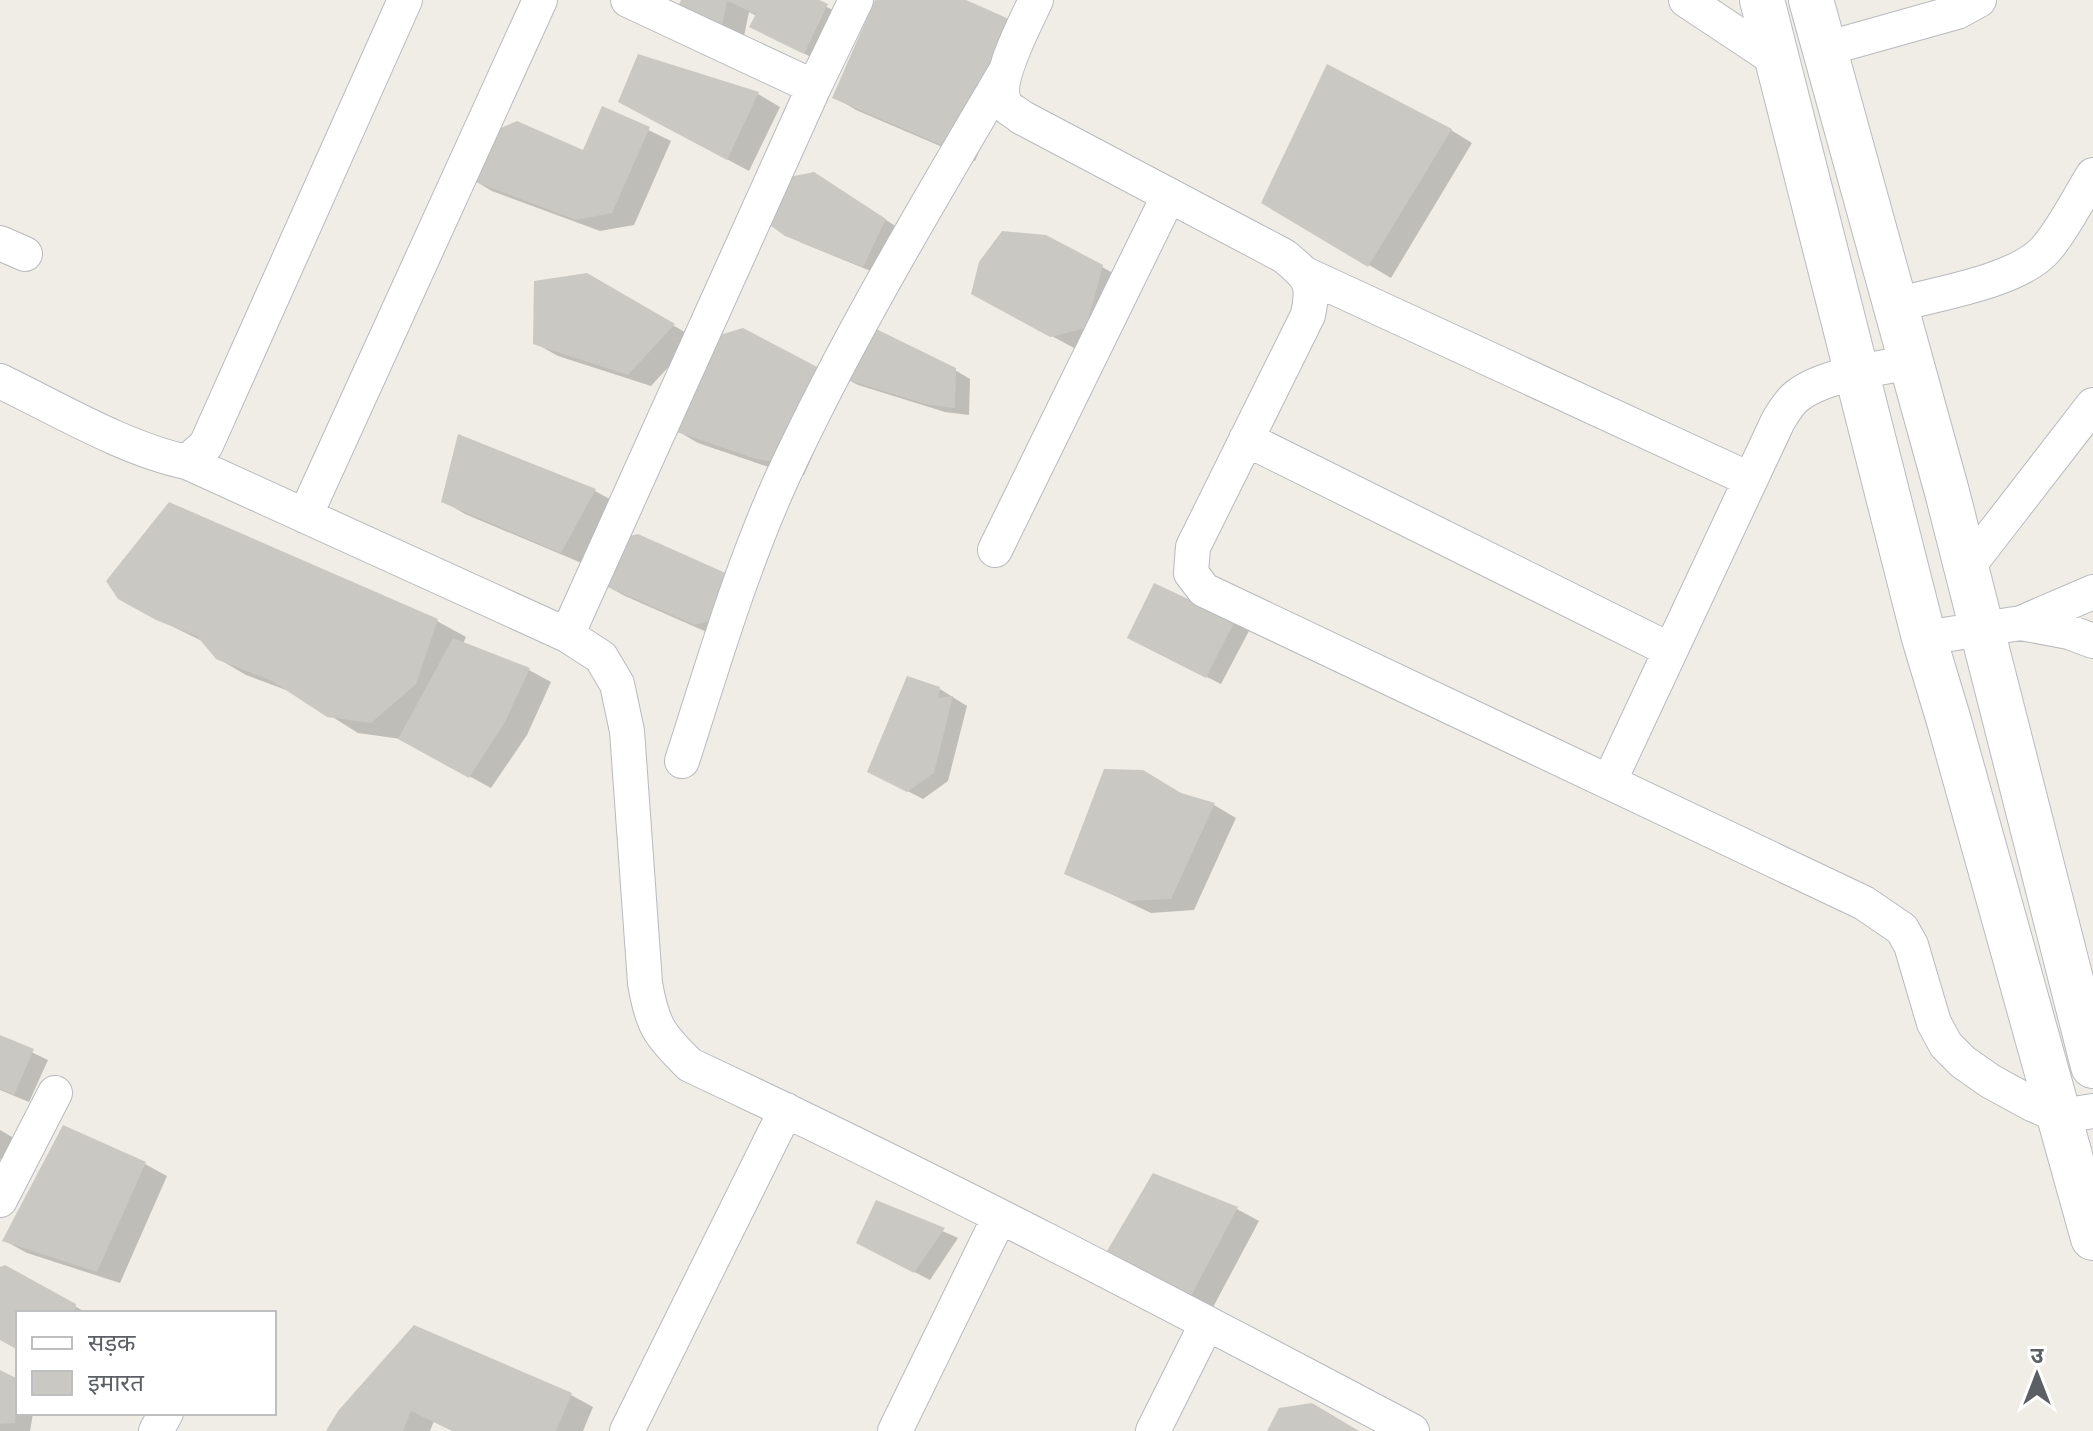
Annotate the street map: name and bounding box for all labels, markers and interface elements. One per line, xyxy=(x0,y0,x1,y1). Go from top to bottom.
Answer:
legend xyxy=(16,1311,276,1415)
text: सड़क xyxy=(88,1327,136,1358)
north arrow xyxy=(1997,1335,2077,1415)
text: उ xyxy=(2031,1341,2045,1370)
text: इमारत xyxy=(88,1367,145,1398)

